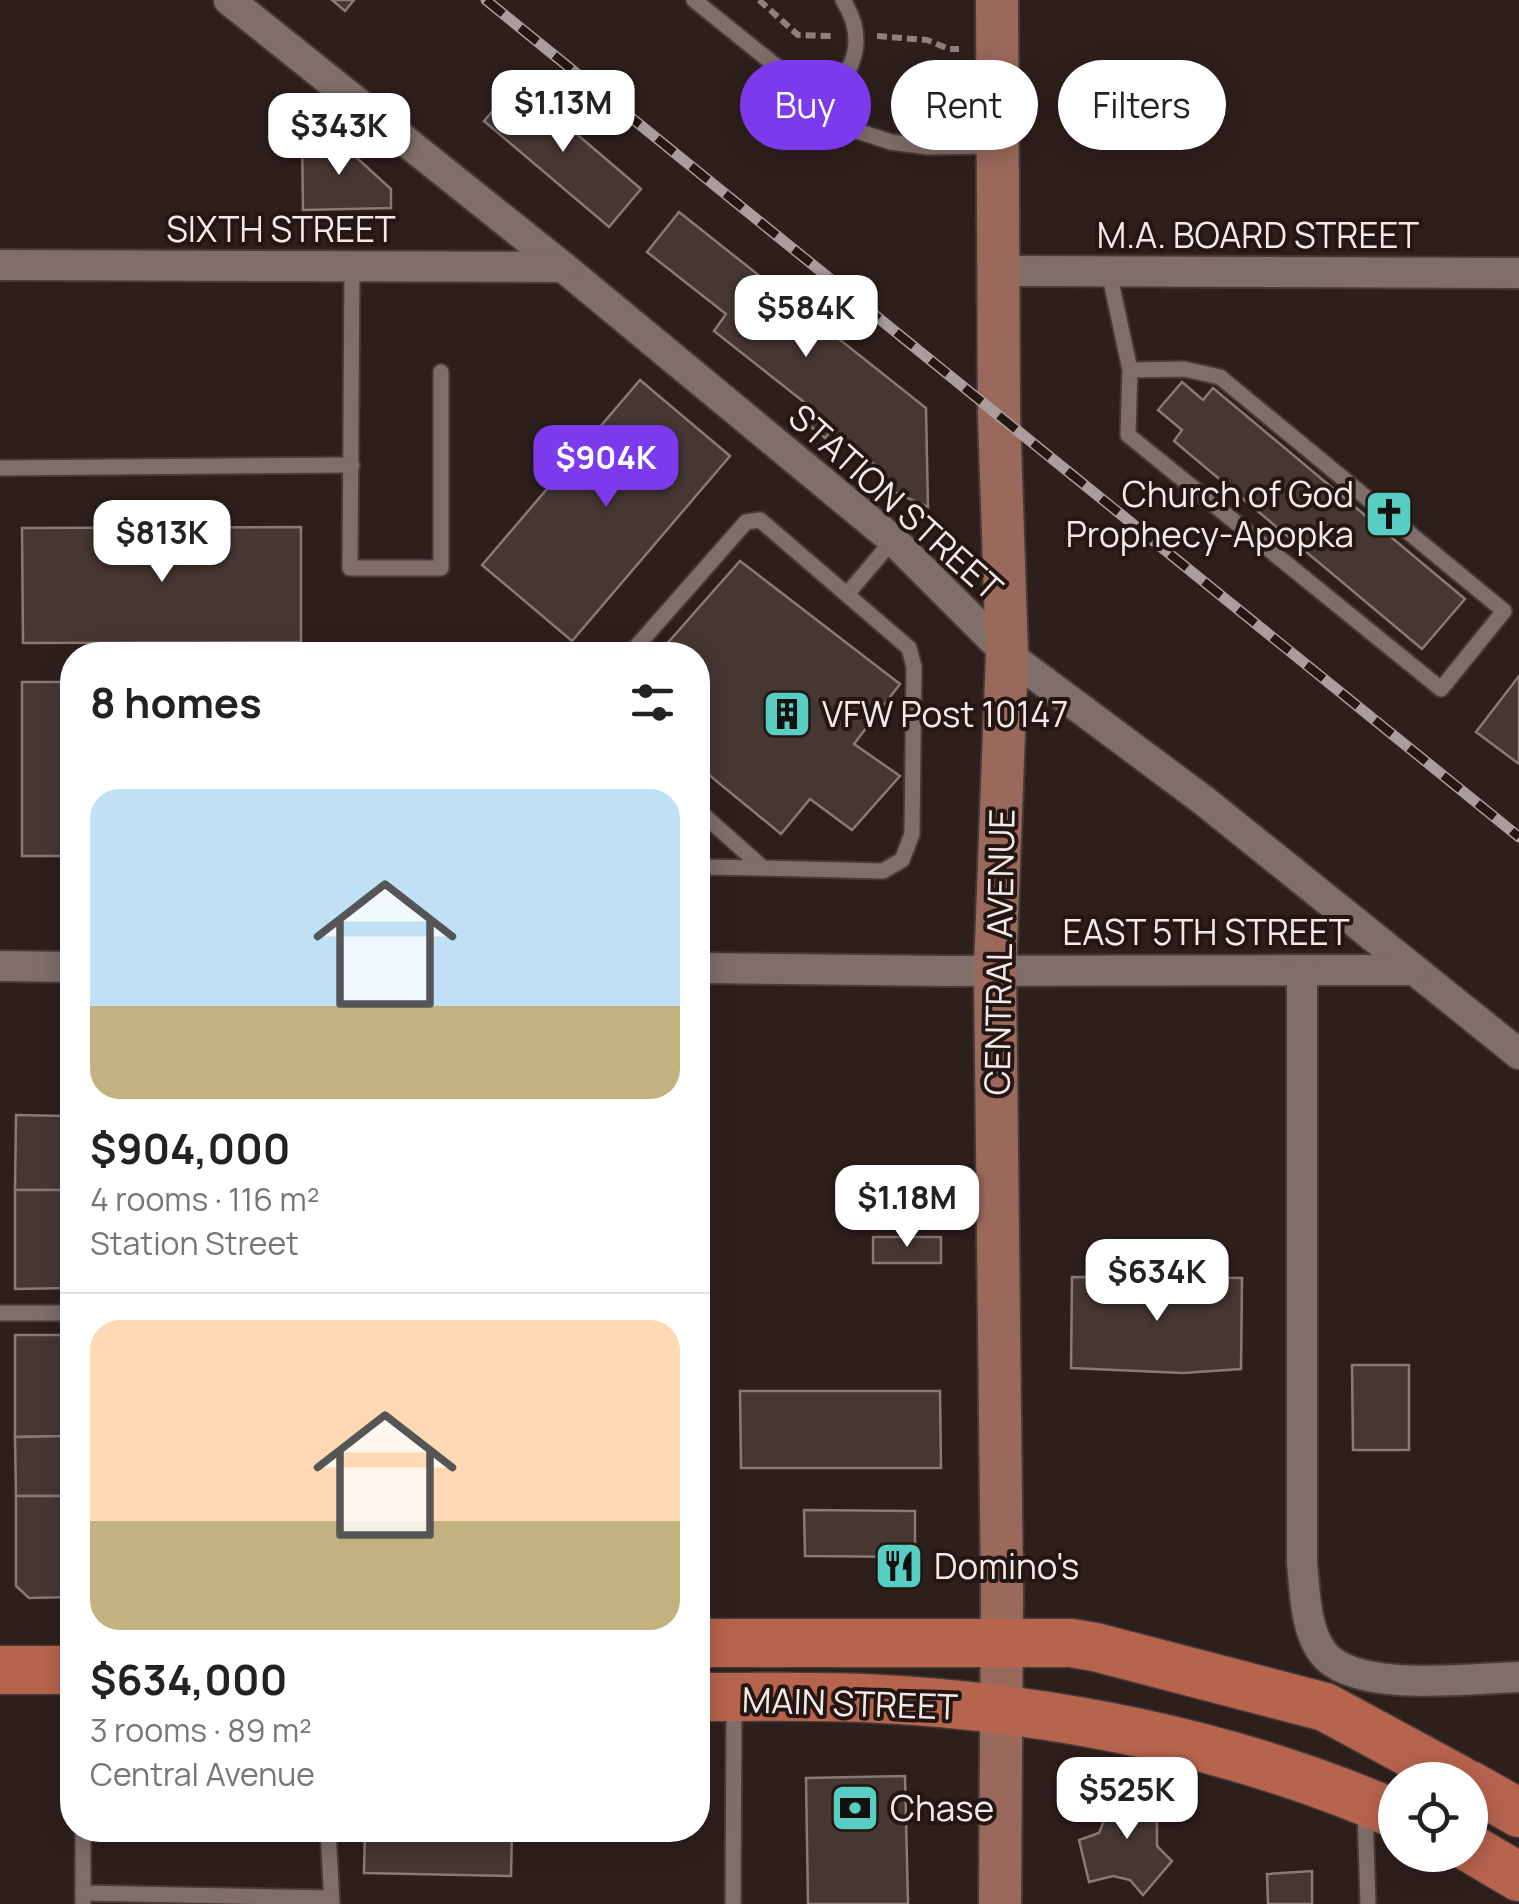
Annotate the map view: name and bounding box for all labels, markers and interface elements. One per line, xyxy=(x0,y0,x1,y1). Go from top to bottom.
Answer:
chip: Buy xyxy=(740,60,871,150)
chip: Rent xyxy=(891,60,1038,150)
chip: Filters xyxy=(1058,60,1226,150)
pin: $1.13M xyxy=(482,70,644,155)
text: $1.13M xyxy=(514,80,612,124)
pin: $343K xyxy=(269,93,409,178)
text: $343K xyxy=(290,103,388,147)
street label: SIXTH STREET xyxy=(166,205,396,253)
street label: M.A. BOARD STREET xyxy=(1097,211,1419,259)
pin: $584K xyxy=(736,275,876,360)
text: $584K xyxy=(757,285,855,329)
street label: STATION STREET xyxy=(779,393,1013,611)
pin: $904K xyxy=(536,425,676,510)
text: $904K xyxy=(555,435,657,479)
place label: Church of God Prophecy-Apopka xyxy=(1066,470,1354,558)
church icon: Church of God Prophecy-Apopka xyxy=(1363,488,1415,540)
pin: $813K xyxy=(92,500,232,585)
text: $813K xyxy=(115,510,209,554)
text: 8 homes xyxy=(90,673,262,731)
icon: filters xyxy=(625,675,680,730)
building icon: VFW Post 10147 xyxy=(761,688,813,740)
place label: VFW Post 10147 xyxy=(822,690,1068,738)
street label: CENTRAL AVENUE xyxy=(973,808,1025,1096)
icon: home xyxy=(295,854,475,1034)
street label: EAST 5TH STREET xyxy=(1062,908,1350,956)
text: $904,000 xyxy=(90,1119,291,1177)
pin: $1.18M xyxy=(826,1165,988,1250)
text: $1.18M xyxy=(857,1175,957,1219)
text: 4 rooms · 116 m² xyxy=(90,1177,319,1221)
text: Station Street xyxy=(90,1221,299,1265)
pin: $634K xyxy=(1087,1239,1227,1324)
text: $634K xyxy=(1108,1249,1206,1293)
icon: home xyxy=(295,1385,475,1565)
restaurant icon: Domino's xyxy=(873,1540,925,1592)
place label: Domino's xyxy=(934,1542,1079,1590)
text: $634,000 xyxy=(90,1650,287,1708)
street label: MAIN STREET xyxy=(741,1675,959,1731)
text: 3 rooms · 89 m² xyxy=(90,1708,312,1752)
text: Central Avenue xyxy=(90,1752,315,1796)
pin: $525K xyxy=(1057,1757,1197,1842)
map controls xyxy=(1378,1762,1488,1872)
button: locate xyxy=(1378,1762,1488,1872)
text: $525K xyxy=(1079,1767,1175,1811)
bank icon: Chase xyxy=(829,1782,881,1834)
place label: Chase xyxy=(890,1784,994,1832)

